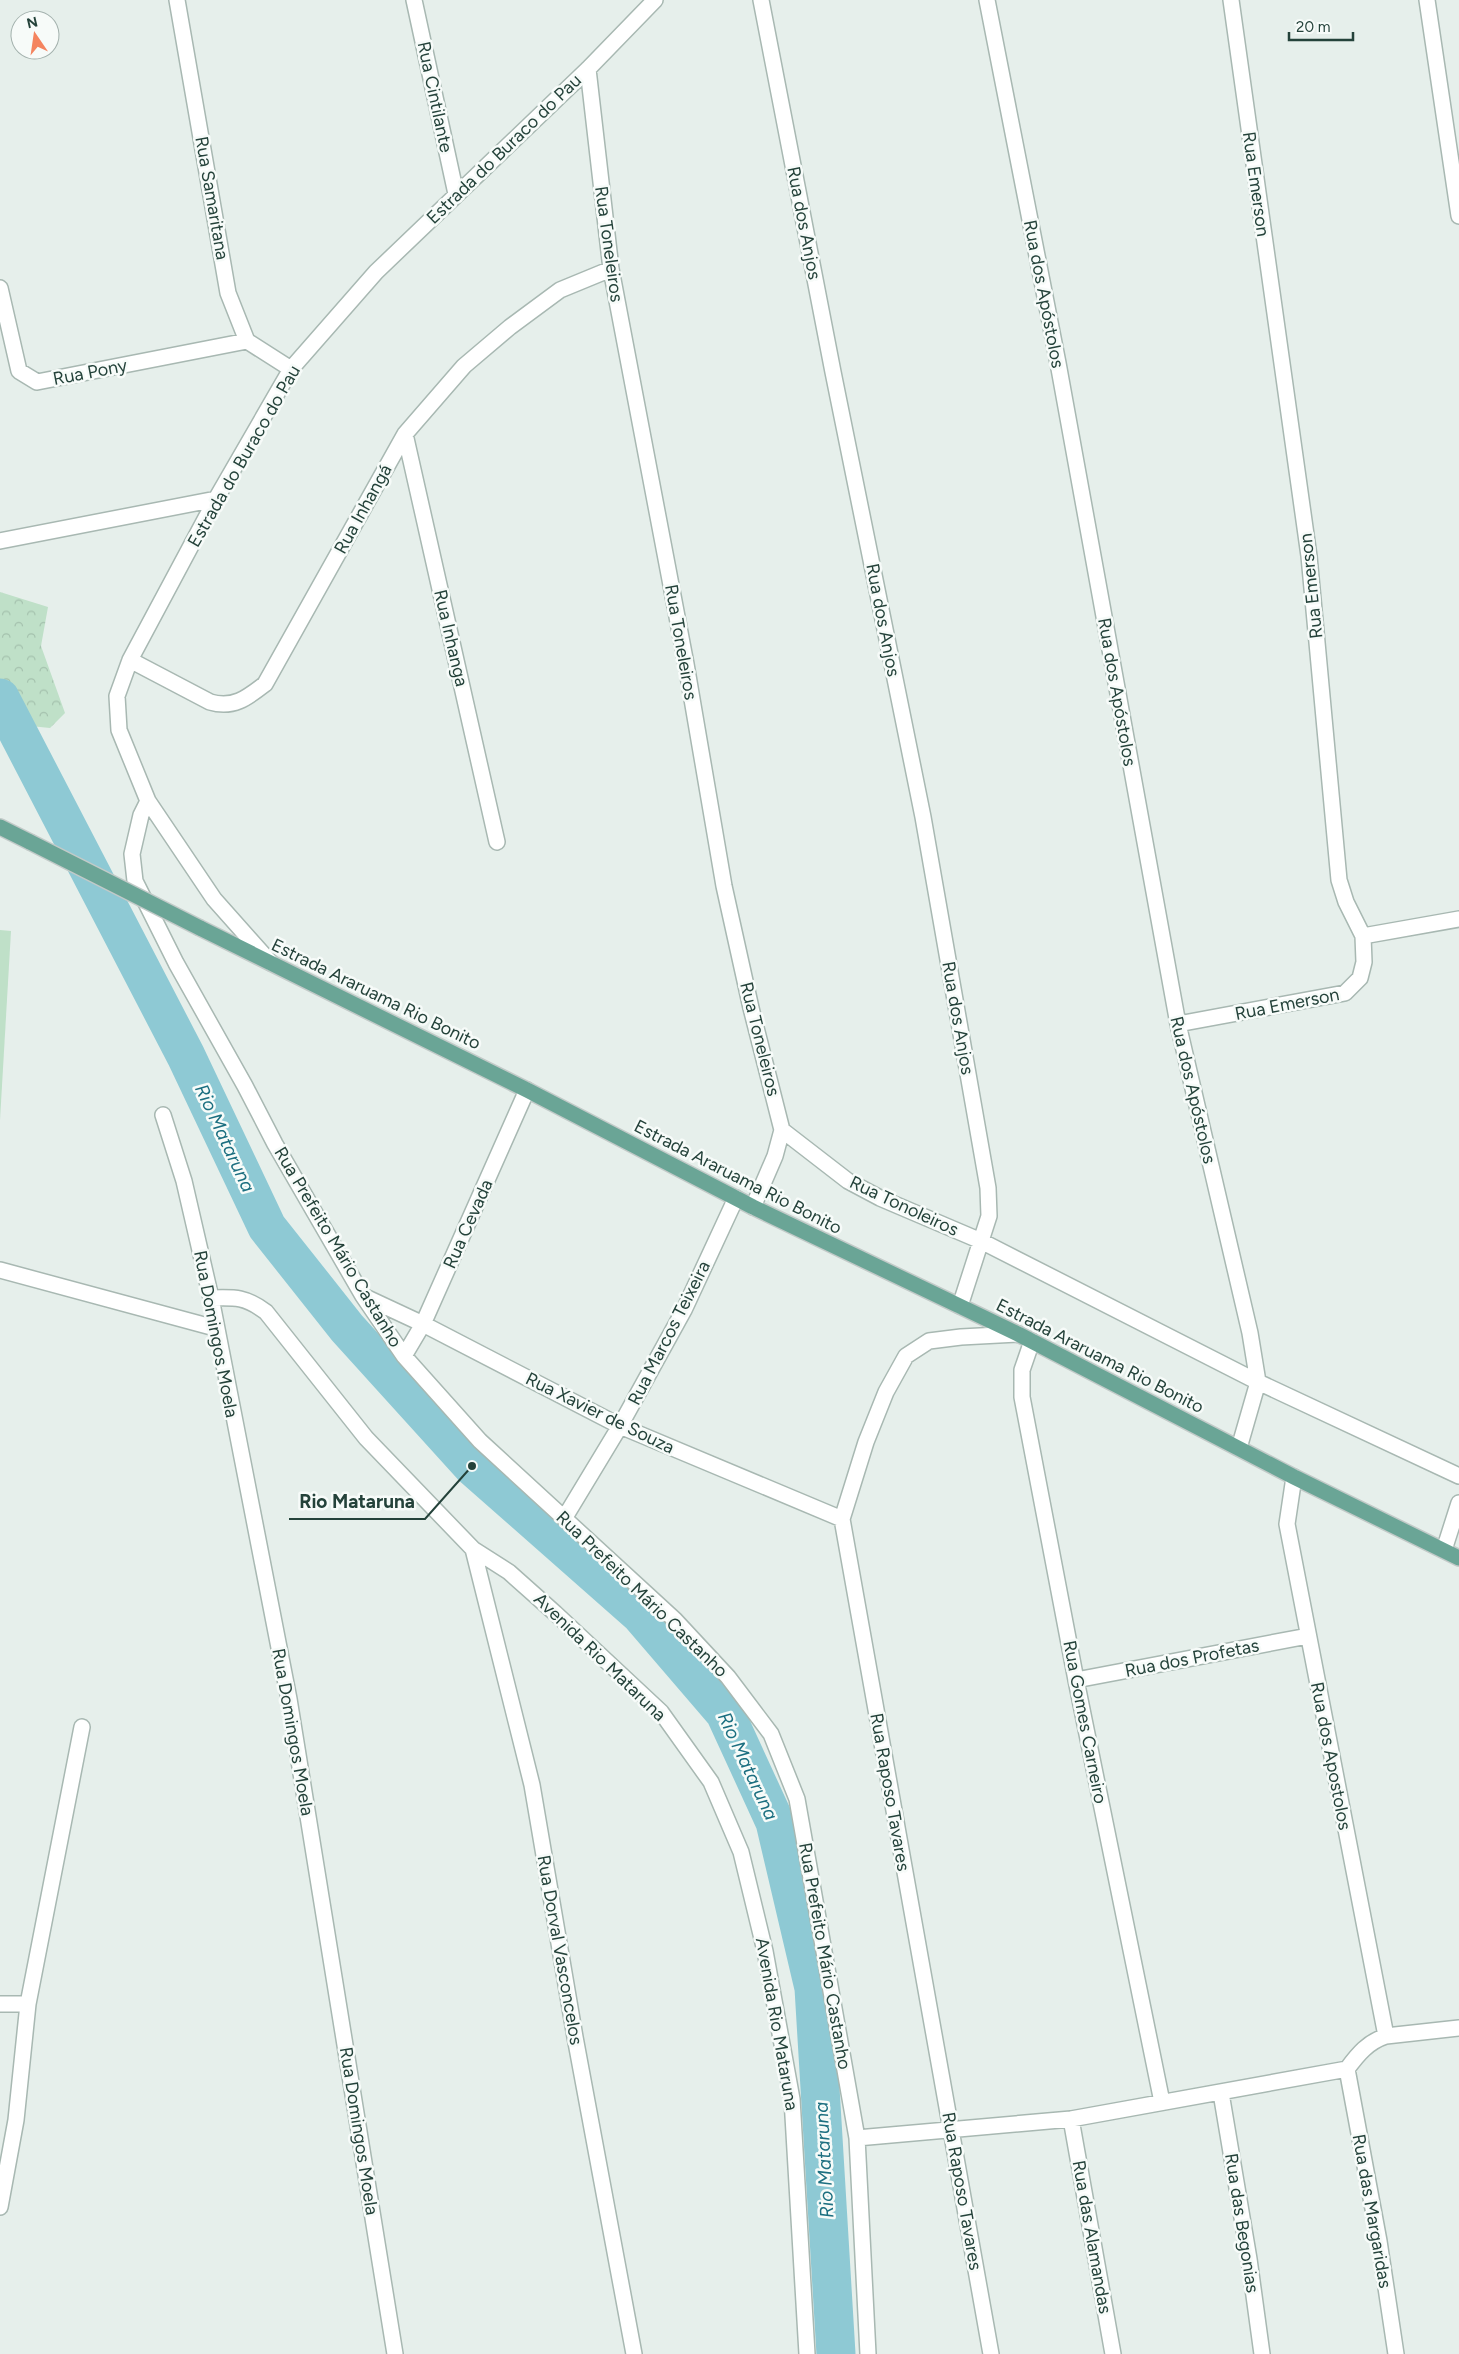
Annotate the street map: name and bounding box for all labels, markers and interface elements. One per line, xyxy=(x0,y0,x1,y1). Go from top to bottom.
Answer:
north arrow xyxy=(10,10,60,60)
scale bar xyxy=(1289,10,1353,42)
text: N xyxy=(25,13,39,32)
text: 20 m xyxy=(1296,18,1330,36)
street label: Rua Cintilante xyxy=(413,40,458,155)
street label: Estrada do Buraco do Pau xyxy=(422,69,586,229)
street label: Rua Emerson xyxy=(1238,130,1274,238)
street label: Rua Samaritana xyxy=(190,134,234,262)
street label: Rua dos Anjos xyxy=(782,165,826,281)
street label: Rua Toneleiros xyxy=(590,185,628,303)
street label: Rua dos Apóstolos xyxy=(1019,218,1069,370)
street label: Rua Pony xyxy=(51,354,129,390)
street label: Estrada do Buraco do Pau xyxy=(183,361,305,551)
street label: Rua Inhangá xyxy=(329,460,397,558)
street label: Rua Emerson xyxy=(1295,532,1327,640)
street label: Rua dos Anjos xyxy=(861,562,905,678)
street label: Rua Toneleiros xyxy=(660,583,702,701)
street label: Rua Inhanga xyxy=(429,587,473,689)
street label: Rua dos Apóstolos xyxy=(1093,616,1141,768)
street label: Estrada Araruama Rio Bonito xyxy=(268,934,484,1054)
street label: Rua dos Anjos xyxy=(937,960,979,1076)
street label: Rua Toneleiros xyxy=(735,980,785,1098)
street label: Rua Emerson xyxy=(1233,983,1341,1025)
street label: Rua dos Apóstolos xyxy=(1165,1014,1221,1166)
water label: Rio Mataruna xyxy=(190,1080,260,1196)
street label: Estrada Araruama Rio Bonito xyxy=(630,1115,846,1239)
street label: Rua Prefeito Mário Castanho xyxy=(269,1143,407,1351)
street label: Rua Tonoleiros xyxy=(846,1171,962,1241)
street label: Rua Cevada xyxy=(439,1176,497,1272)
street label: Rua Domingos Moela xyxy=(189,1249,243,1419)
street label: Rua Marcos Teixeira xyxy=(623,1257,715,1409)
street label: Estrada Araruama Rio Bonito xyxy=(992,1294,1208,1418)
street label: Rua Xavier de Souza xyxy=(522,1367,678,1459)
callout: Rio Mataruna xyxy=(289,1485,425,1519)
text: Rio Mataruna xyxy=(299,1490,415,1513)
street label: Rua Prefeito Mário Castanho xyxy=(552,1506,732,1682)
street label: Avenida Rio Mataruna xyxy=(529,1588,671,1726)
street label: Rua dos Profetas xyxy=(1123,1634,1261,1682)
street label: Rua Gomes Carneiro xyxy=(1058,1638,1112,1806)
street label: Rua Domingos Moela xyxy=(267,1646,319,1818)
street label: Rua dos Apostolos xyxy=(1306,1680,1356,1832)
water label: Rio Mataruna xyxy=(713,1708,783,1824)
street label: Rua Raposo Tavares xyxy=(865,1711,915,1873)
street label: Rua Prefeito Mário Castanho xyxy=(794,1841,856,2071)
street label: Rua Dorval Vasconcelos xyxy=(532,1853,588,2047)
street label: Avenida Rio Mataruna xyxy=(751,1936,803,2112)
street label: Rua Domingos Moela xyxy=(335,2045,383,2217)
water label: Rio Mataruna xyxy=(809,2101,839,2219)
street label: Rua Raposo Tavares xyxy=(937,2110,987,2272)
street label: Rua das Margaridas xyxy=(1348,2132,1396,2290)
street label: Rua das Begonias xyxy=(1220,2152,1264,2294)
street label: Rua das Alamandas xyxy=(1068,2159,1116,2315)

